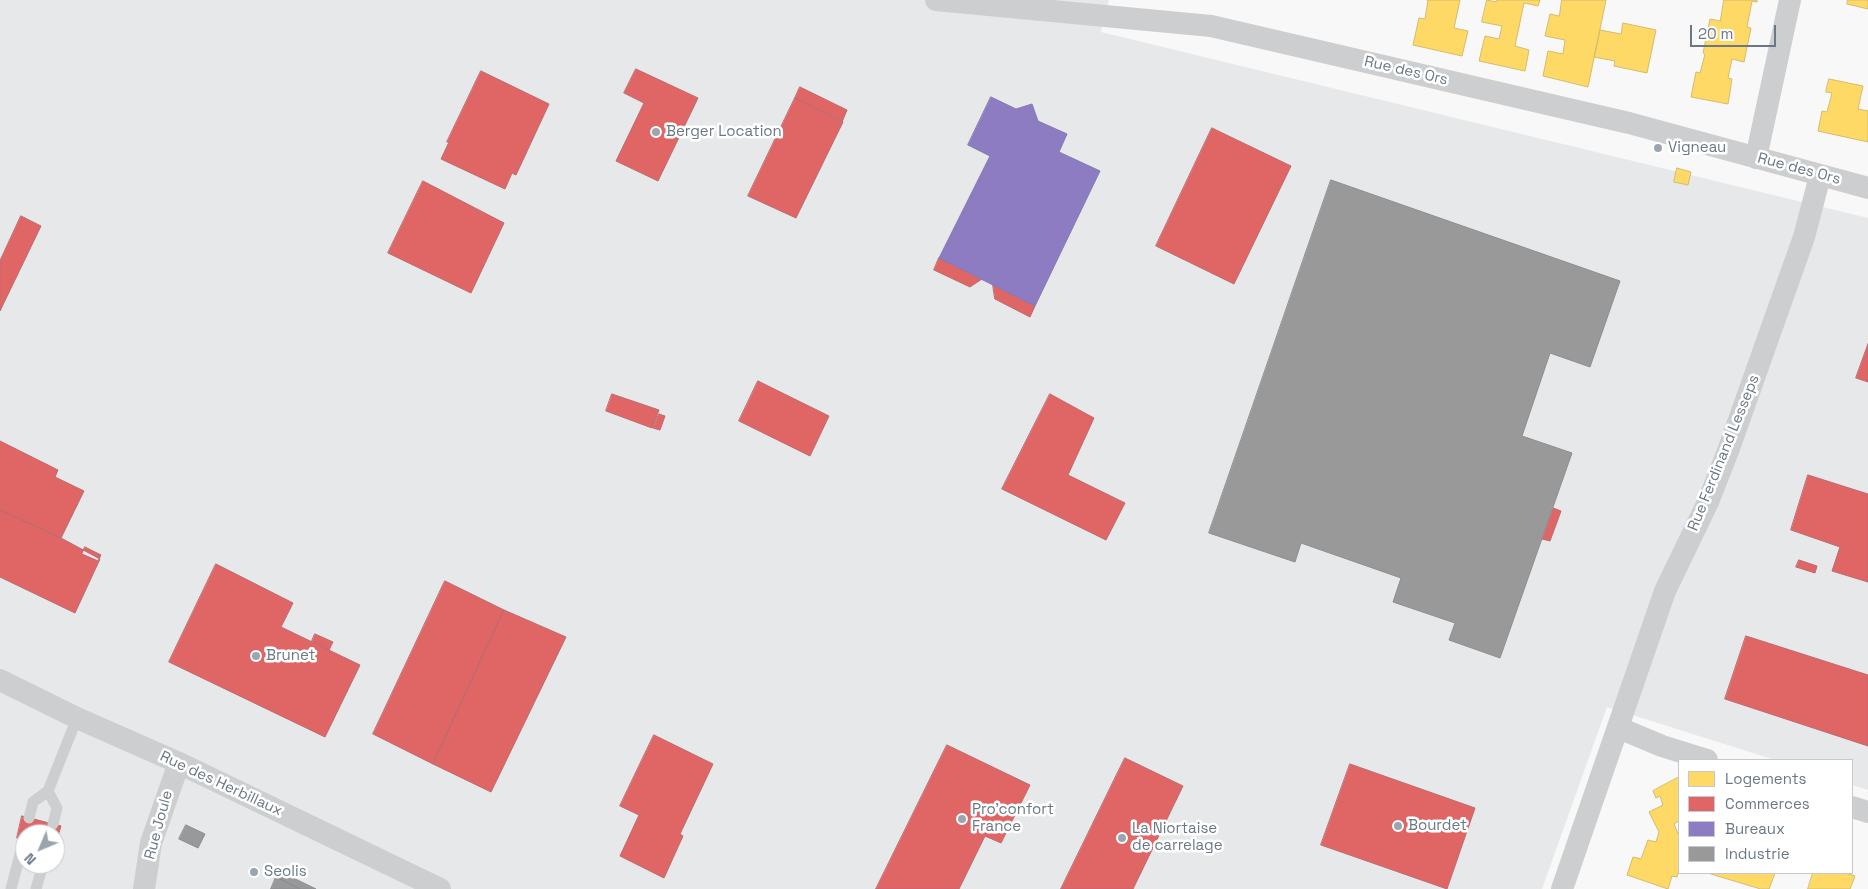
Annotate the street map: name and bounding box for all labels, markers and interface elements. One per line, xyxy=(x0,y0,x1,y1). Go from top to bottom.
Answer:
scale bar xyxy=(1693,15,1779,47)
text: 20 m xyxy=(1698,24,1733,43)
street label: Rue des Ors xyxy=(1363,53,1449,89)
place label: Berger Location xyxy=(666,123,782,141)
marker: Berger Location xyxy=(650,126,662,138)
place label: Vigneau xyxy=(1668,139,1726,157)
marker: Vigneau xyxy=(1652,142,1664,154)
street label: Rue des Ors xyxy=(1756,149,1842,189)
street label: Rue Ferdinand Lesseps xyxy=(1684,372,1764,534)
place label: Brunet xyxy=(266,647,315,665)
marker: Brunet xyxy=(250,650,262,662)
street label: Rue des Herbillaux xyxy=(157,748,285,820)
legend xyxy=(1678,759,1853,874)
text: Logements xyxy=(1725,769,1807,788)
street label: Rue Joule xyxy=(141,788,177,862)
text: Commerces xyxy=(1725,794,1810,813)
place label: Pro'confort France xyxy=(972,801,1054,836)
marker: Pro'confort France xyxy=(956,813,968,825)
place label: Bourdet xyxy=(1408,817,1467,835)
text: Bureaux xyxy=(1725,819,1785,838)
place label: La Niortaise de carrelage xyxy=(1132,820,1223,855)
marker: Bourdet xyxy=(1392,820,1404,832)
north arrow xyxy=(15,824,65,874)
marker: La Niortaise de carrelage xyxy=(1116,832,1128,844)
text: Industrie xyxy=(1725,844,1790,863)
text: N xyxy=(20,849,40,869)
place label: Seolis xyxy=(264,863,307,881)
marker: Seolis xyxy=(248,866,260,878)

